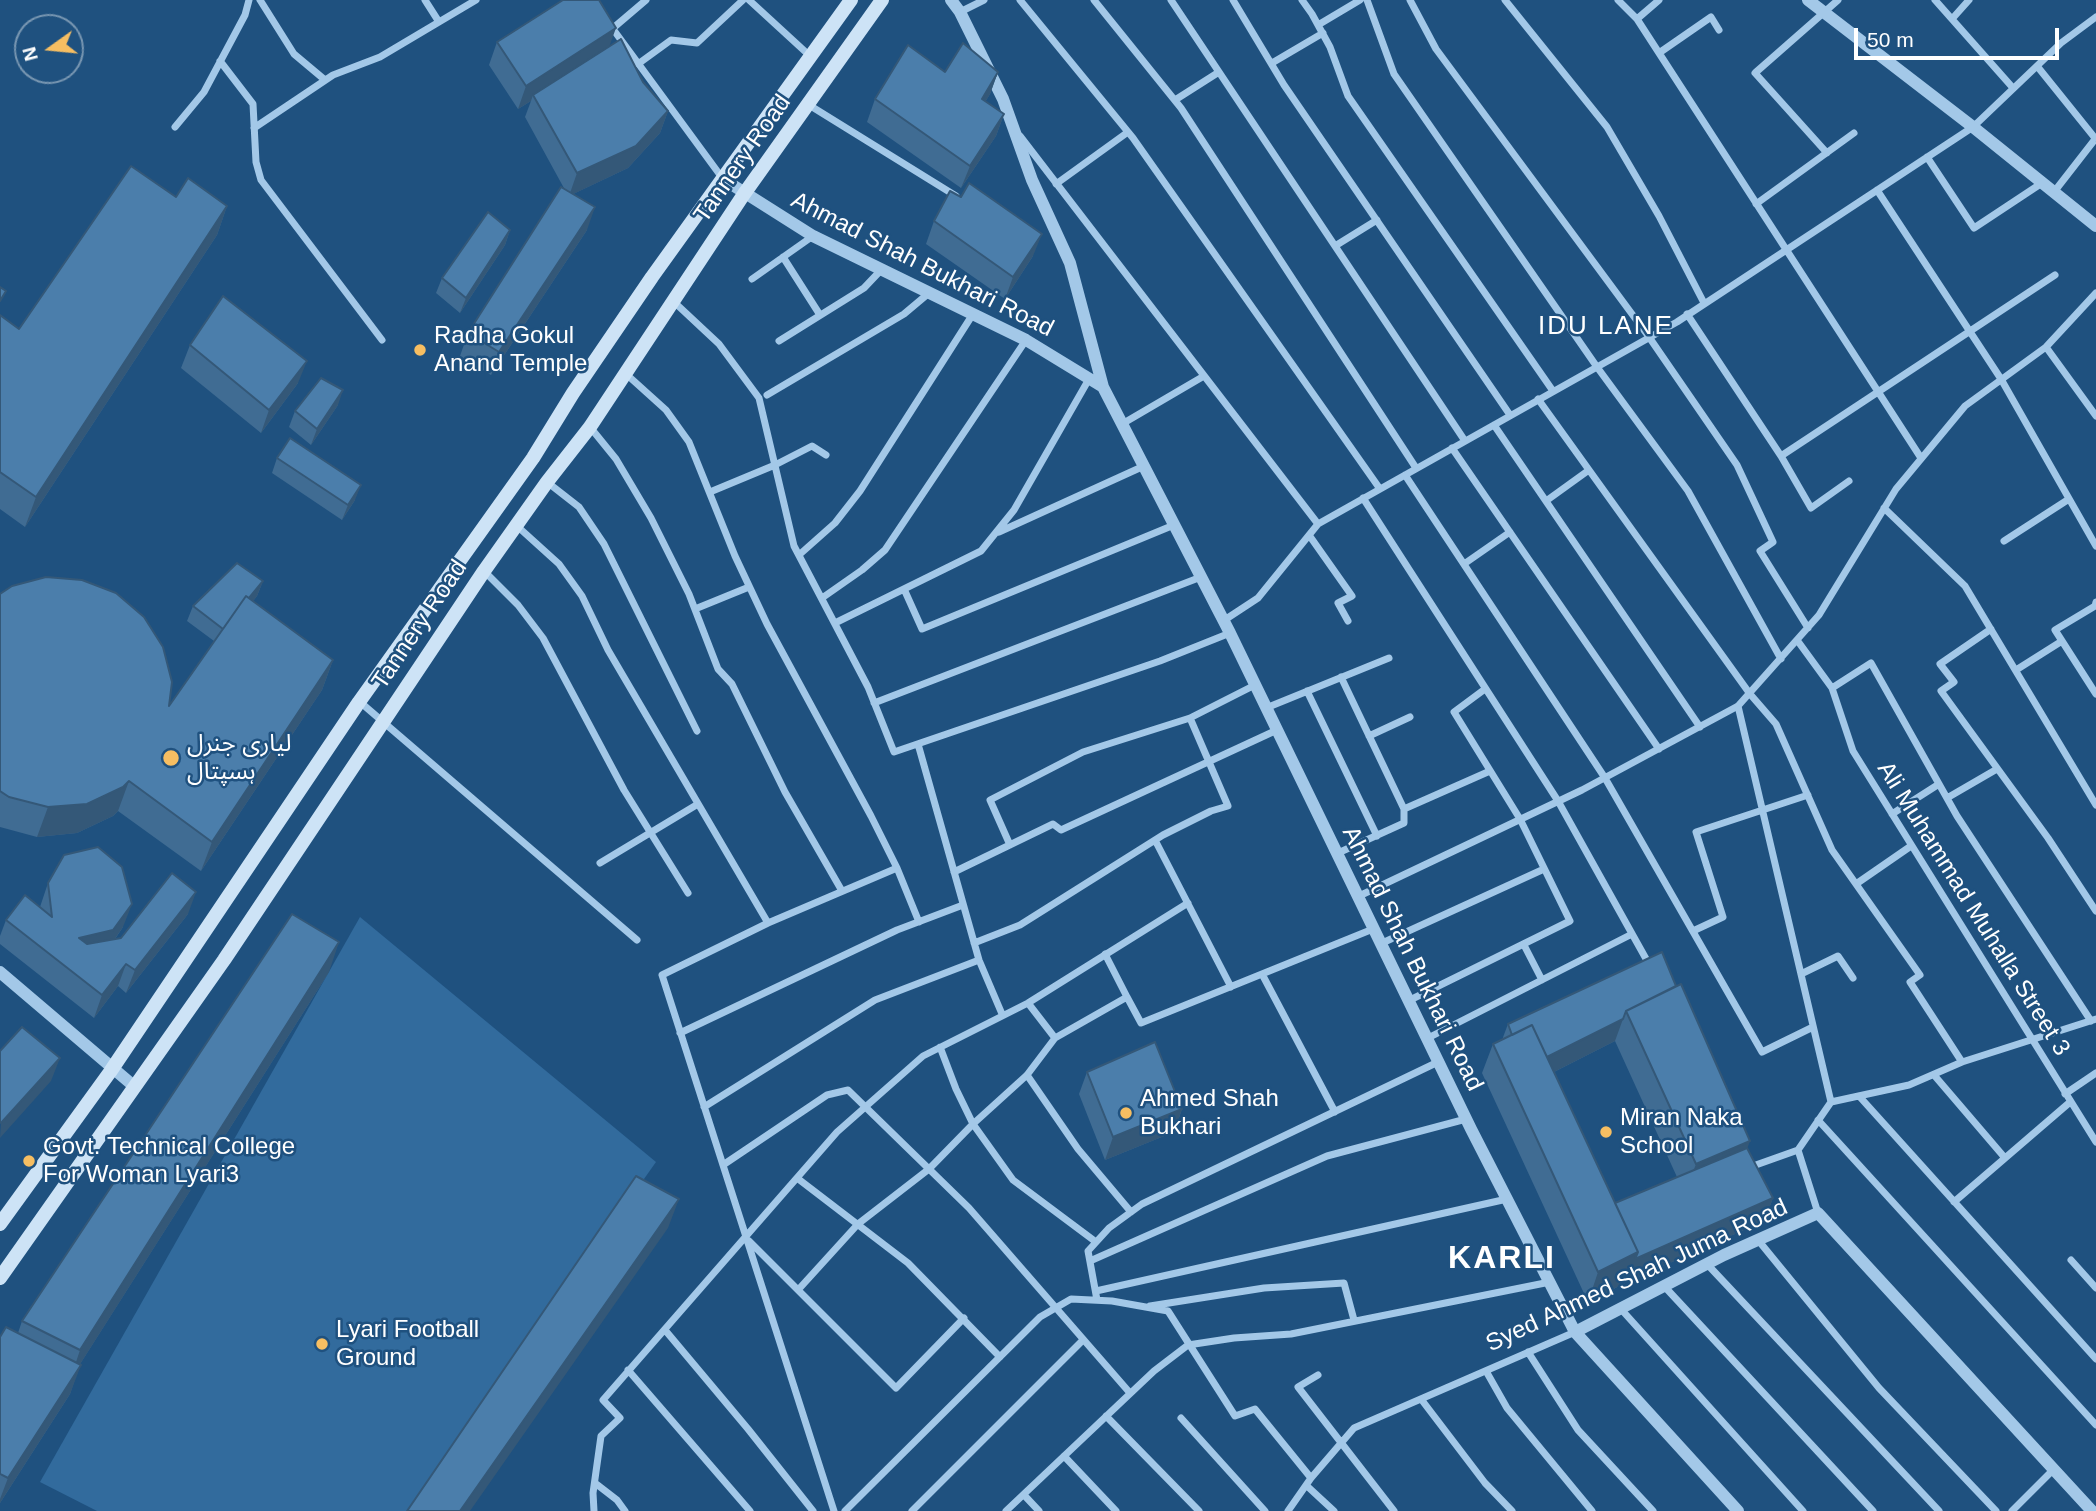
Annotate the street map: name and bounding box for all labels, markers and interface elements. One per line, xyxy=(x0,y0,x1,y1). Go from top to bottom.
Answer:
north arrow xyxy=(14,14,84,84)
scale bar xyxy=(1858,14,2063,58)
text: 50 m xyxy=(1867,28,1914,51)
text: N xyxy=(18,45,42,63)
street label: Tannery Road xyxy=(688,90,798,228)
street label: Ahmad Shah Bukhari Road xyxy=(786,186,1058,344)
district label: IDU LANE xyxy=(1539,311,1673,343)
place label: Radha Gokul Anand Temple xyxy=(434,322,587,378)
marker: Radha Gokul Anand Temple xyxy=(412,342,428,358)
street label: Tannery Road xyxy=(366,555,474,695)
place label: لیاری جنرل ہسپتال xyxy=(187,730,291,786)
marker: لیاری جنرل ہسپتال xyxy=(161,748,181,768)
street label: Ali Muhammad Muhalla Street 3 xyxy=(1870,757,2076,1061)
street label: Ahmad Shah Bukhari Road xyxy=(1335,822,1489,1096)
place label: Ahmed Shah Bukhari xyxy=(1140,1085,1279,1141)
place label: Miran Naka School xyxy=(1620,1104,1743,1160)
marker: Ahmed Shah Bukhari xyxy=(1118,1105,1134,1121)
marker: Miran Naka School xyxy=(1598,1124,1614,1140)
place label: Govt. Technical College For Woman Lyari3 xyxy=(43,1133,295,1189)
marker: Govt. Technical College For Woman Lyari3 xyxy=(21,1153,37,1169)
street label: Syed Ahmed Shah Juma Road xyxy=(1482,1193,1792,1359)
district label: KARLI xyxy=(1449,1240,1555,1278)
place label: Lyari Football Ground xyxy=(336,1316,479,1372)
marker: Lyari Football Ground xyxy=(314,1336,330,1352)

